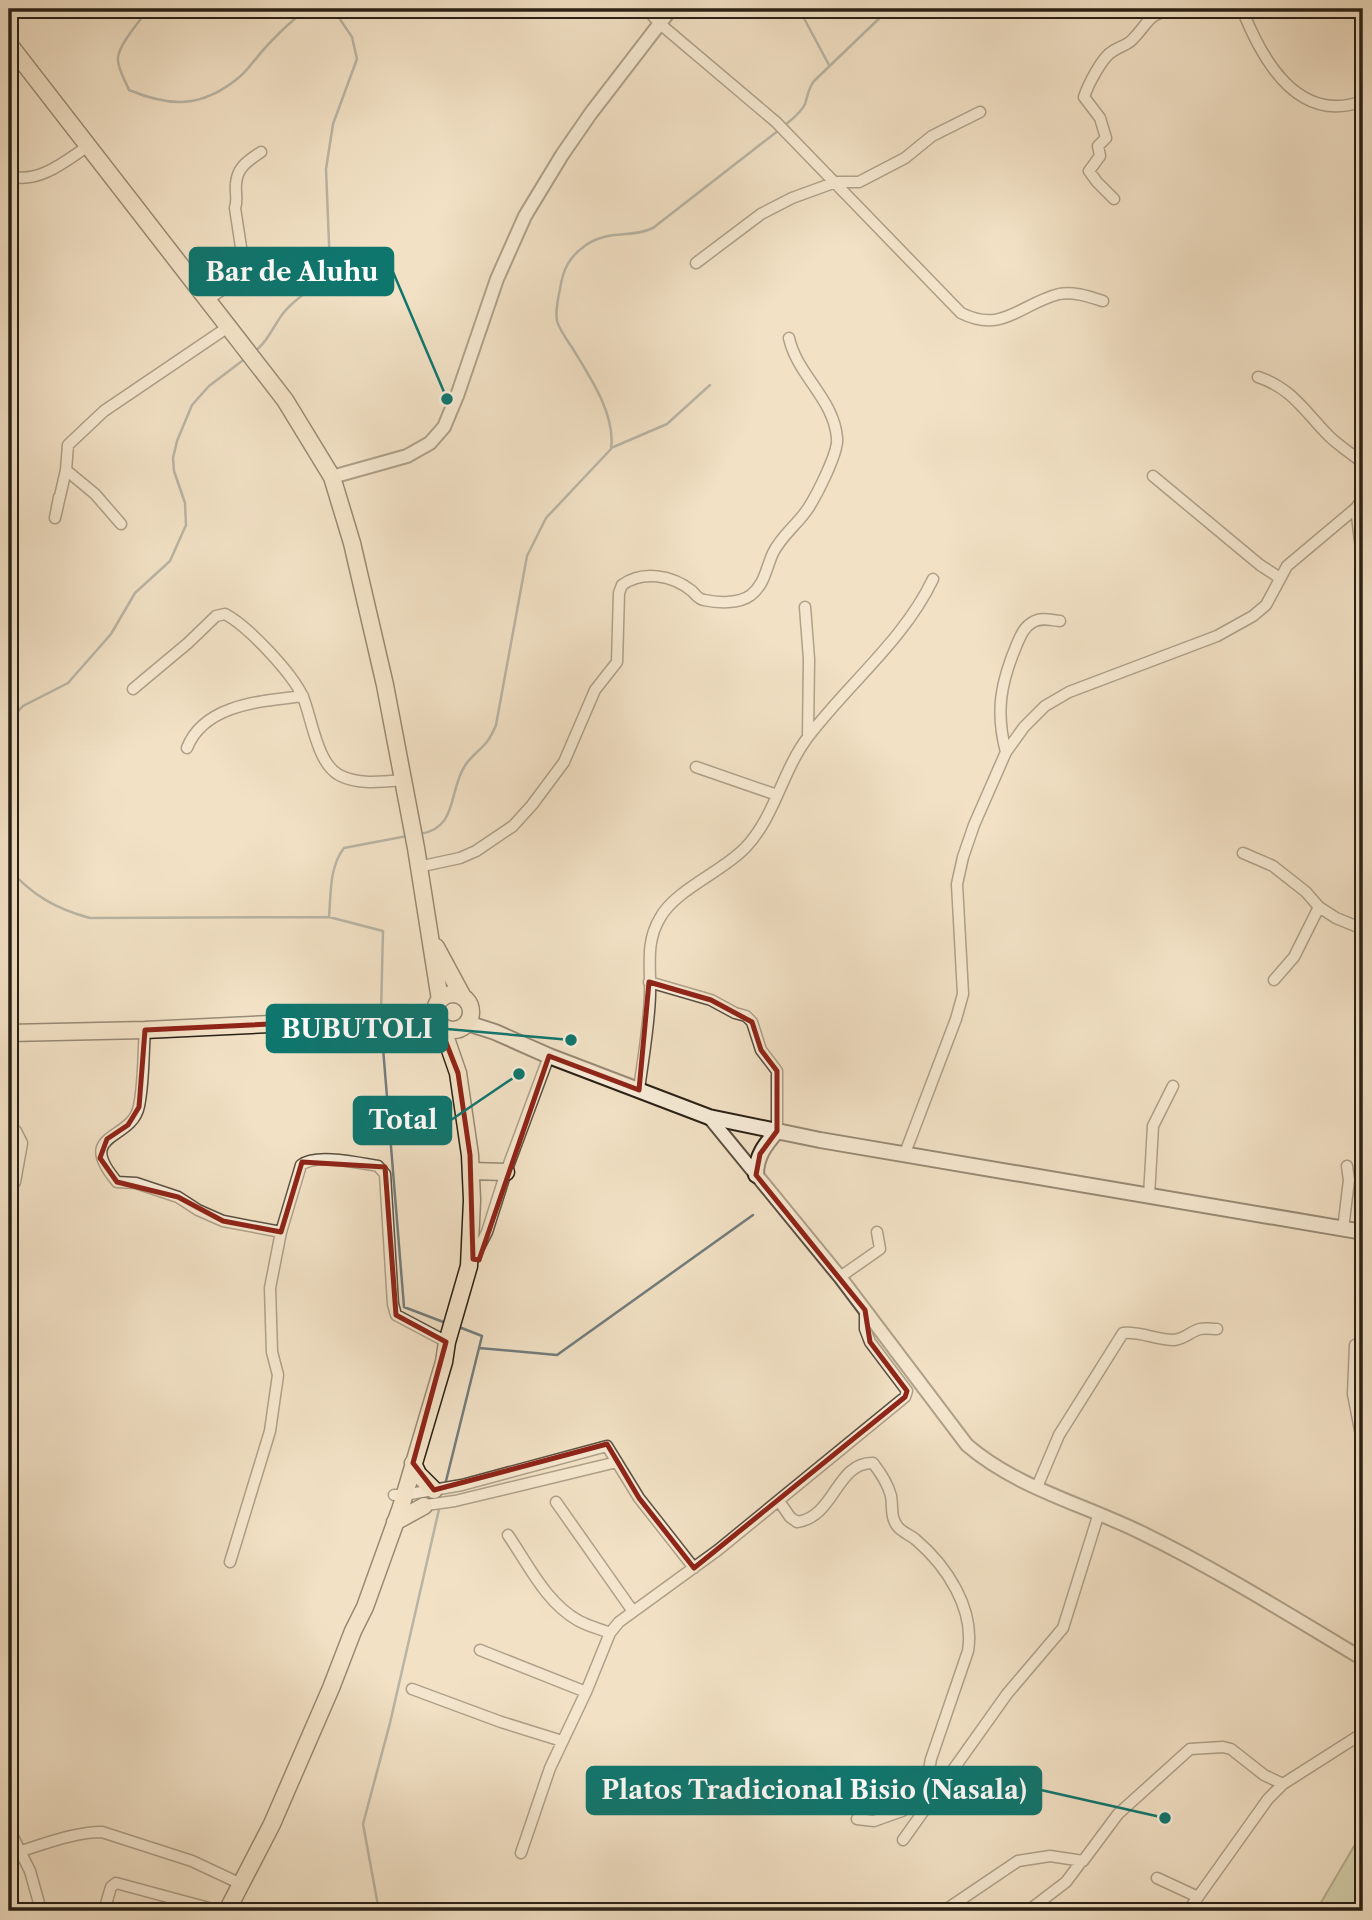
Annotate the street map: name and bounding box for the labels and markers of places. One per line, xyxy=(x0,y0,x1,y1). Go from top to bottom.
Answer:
callout: Bar de Aluhu xyxy=(190,248,393,295)
callout: BUBUTOLI xyxy=(267,1005,447,1052)
callout: Total xyxy=(354,1097,451,1144)
callout: Platos Tradicional Bisio (Nasala) xyxy=(587,1767,1041,1814)

